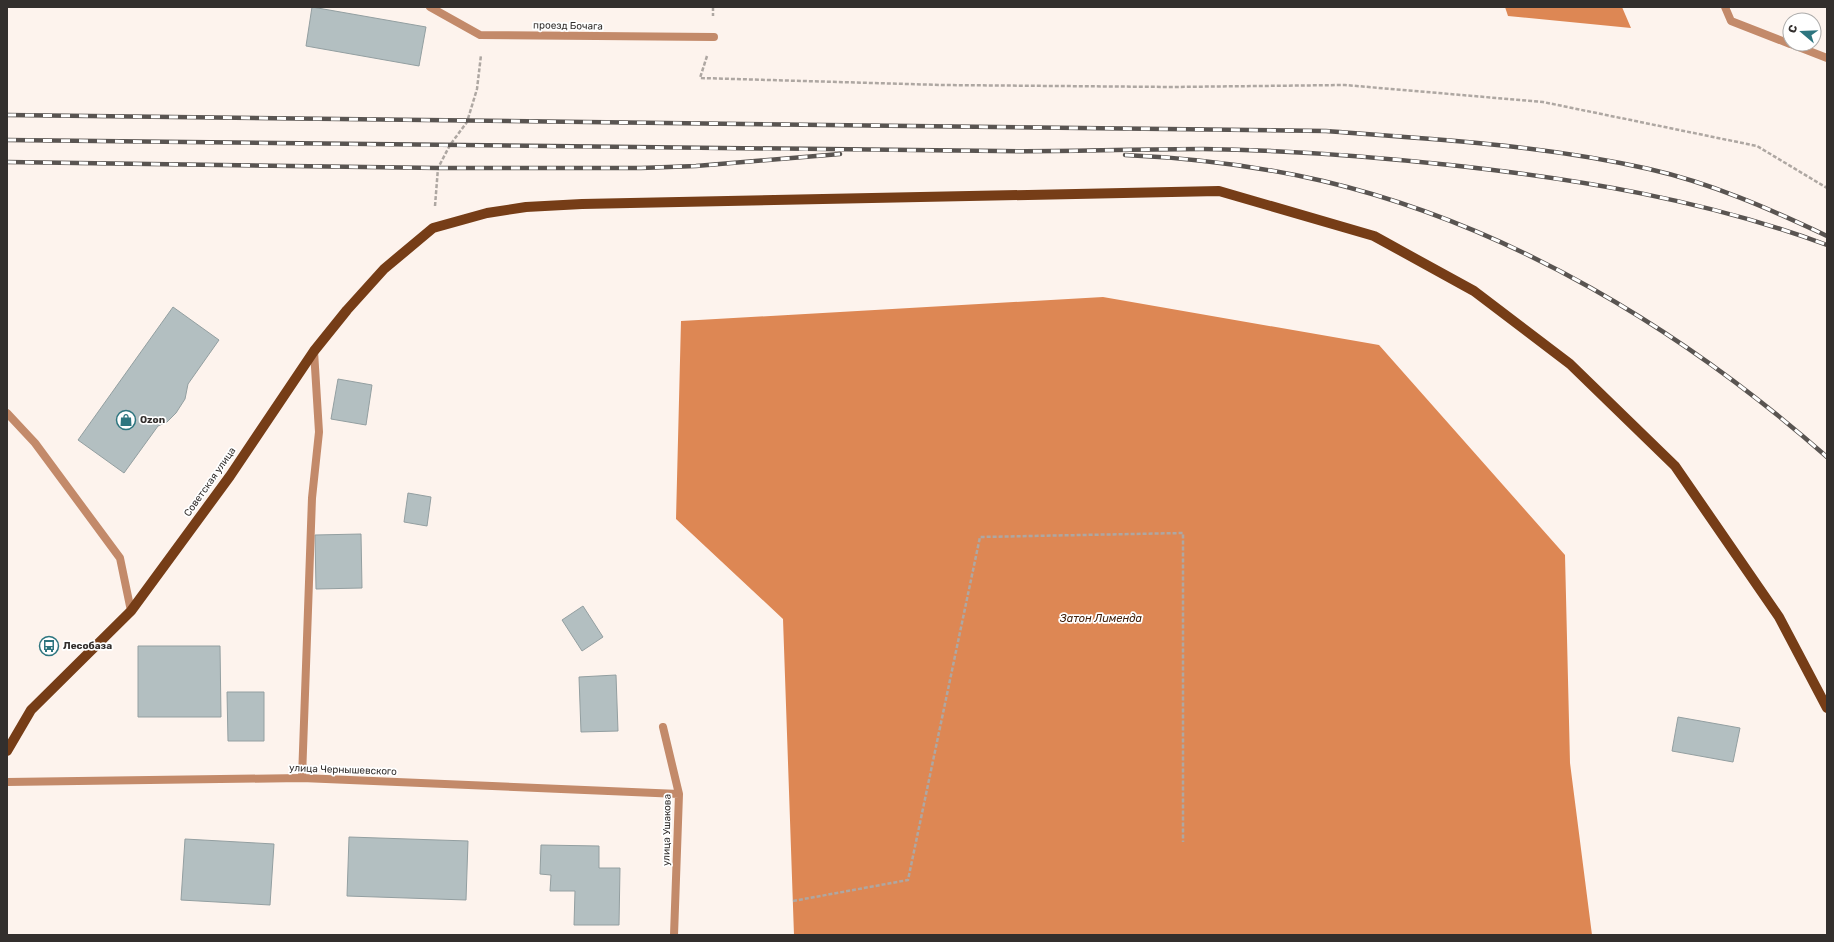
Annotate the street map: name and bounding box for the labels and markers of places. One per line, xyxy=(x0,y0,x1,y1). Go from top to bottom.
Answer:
shop icon: Ozon xyxy=(115,409,137,431)
place label: Ozon xyxy=(140,414,165,426)
bus stop icon: Лесобаза xyxy=(38,635,60,657)
place label: Лесобаза xyxy=(63,640,112,652)

